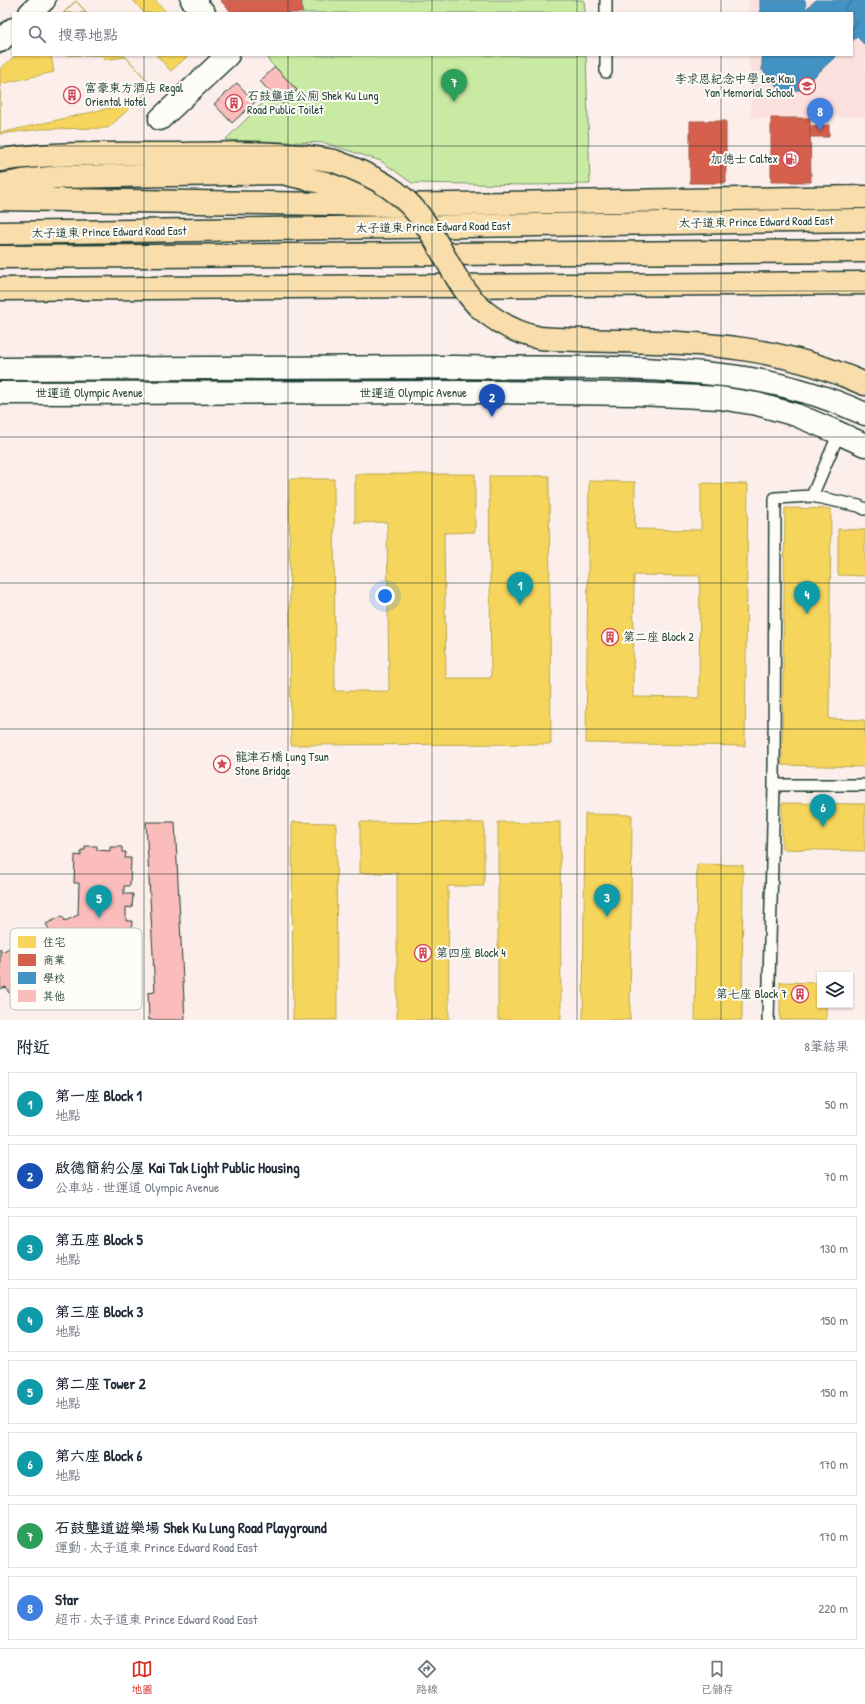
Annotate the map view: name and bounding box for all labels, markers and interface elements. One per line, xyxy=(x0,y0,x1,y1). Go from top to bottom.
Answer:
search box xyxy=(12,12,853,56)
icon: search xyxy=(26,23,48,45)
text: 搜尋地點 xyxy=(58,24,118,45)
pin: 7 xyxy=(441,69,467,102)
place label: 李求恩紀念中學 Lee Kau Yan Memorial School xyxy=(675,70,795,101)
school or university icon: 李求恩紀念中學 Lee Kau Yan Memorial School xyxy=(797,76,817,96)
place label: 富豪東方酒店 Regal Oriental Hotel xyxy=(85,79,184,110)
building icon: 富豪東方酒店 Regal Oriental Hotel xyxy=(62,85,82,105)
place label: 石鼓壟道公廁 Shek Ku Lung Road Public Toilet xyxy=(247,87,379,118)
building icon: 石鼓壟道公廁 Shek Ku Lung Road Public Toilet xyxy=(224,93,244,113)
pin: 8 xyxy=(807,98,833,131)
fuel station icon: 加德士 Caltex xyxy=(781,149,801,169)
place label: 加德士 Caltex xyxy=(710,150,778,167)
street label: 太子道東 Prince Edward Road East xyxy=(678,212,834,231)
street label: 太子道東 Prince Edward Road East xyxy=(355,217,511,236)
street label: 太子道東 Prince Edward Road East xyxy=(31,222,187,241)
street label: 世運道 Olympic Avenue xyxy=(35,384,143,401)
street label: 世運道 Olympic Avenue xyxy=(359,384,467,401)
pin: 2 xyxy=(479,384,505,417)
pin: 1 xyxy=(507,572,533,605)
pin: 4 xyxy=(794,581,820,614)
your location xyxy=(375,586,395,606)
building icon: 第二座 Block 2 xyxy=(600,627,620,647)
place label: 第二座 Block 2 xyxy=(623,628,694,645)
place label: 龍津石橋 Lung Tsun Stone Bridge xyxy=(235,748,329,779)
place icon: 龍津石橋 Lung Tsun Stone Bridge xyxy=(212,754,232,774)
pin: 6 xyxy=(810,794,836,827)
pin: 3 xyxy=(594,884,620,917)
pin: 5 xyxy=(86,885,112,918)
legend xyxy=(10,928,142,1010)
text: 住宅 xyxy=(43,935,65,949)
building icon: 第四座 Block 4 xyxy=(413,943,433,963)
place label: 第四座 Block 4 xyxy=(436,944,506,961)
text: 商業 xyxy=(43,953,65,967)
text: 學校 xyxy=(43,971,65,985)
map controls xyxy=(817,972,853,1008)
button: layers xyxy=(817,972,853,1008)
building icon: 第七座 Block 7 xyxy=(790,984,810,1004)
place label: 第七座 Block 7 xyxy=(716,985,787,1002)
text: 其他 xyxy=(43,989,65,1003)
text: 附近 xyxy=(16,1035,50,1058)
text: 8筆結果 xyxy=(804,1037,849,1055)
text: 第一座 Block 1 xyxy=(55,1085,142,1106)
text: 1 xyxy=(28,1095,32,1113)
text: 50 m xyxy=(825,1095,848,1113)
text: 地點 xyxy=(55,1106,81,1124)
text: 啟德簡約公屋 Kai Tak Light Public Housing xyxy=(55,1157,300,1178)
text: 2 xyxy=(27,1167,33,1185)
text: 70 m xyxy=(824,1167,848,1185)
text: 公車站 · 世運道 Olympic Avenue xyxy=(55,1178,219,1196)
text: 第五座 Block 5 xyxy=(55,1229,143,1250)
text: 3 xyxy=(27,1239,33,1257)
text: 130 m xyxy=(820,1239,848,1257)
text: 地點 xyxy=(55,1250,81,1268)
text: 第三座 Block 3 xyxy=(55,1301,143,1322)
text: 4 xyxy=(28,1311,32,1329)
text: 150 m xyxy=(820,1311,848,1329)
text: 地點 xyxy=(55,1322,81,1340)
text: 第二座 Tower 2 xyxy=(55,1373,146,1394)
text: 5 xyxy=(27,1383,33,1401)
text: 150 m xyxy=(820,1383,848,1401)
text: 地點 xyxy=(55,1394,81,1412)
text: 第六座 Block 6 xyxy=(55,1445,143,1466)
text: 6 xyxy=(27,1455,33,1473)
text: 170 m xyxy=(819,1455,848,1473)
text: 地點 xyxy=(55,1466,81,1484)
text: 石鼓壟道遊樂場 Shek Ku Lung Road Playground xyxy=(55,1517,327,1538)
text: 7 xyxy=(27,1527,33,1545)
text: 170 m xyxy=(819,1527,848,1545)
text: 運動 · 太子道東 Prince Edward Road East xyxy=(55,1538,257,1556)
text: Star xyxy=(55,1589,79,1610)
text: 8 xyxy=(27,1599,33,1617)
text: 220 m xyxy=(818,1599,848,1617)
text: 超市 · 太子道東 Prince Edward Road East xyxy=(55,1610,257,1628)
tab: 地圖 xyxy=(131,1658,153,1696)
tab: 路線 xyxy=(416,1658,438,1696)
tab: 已儲存 xyxy=(701,1658,734,1696)

